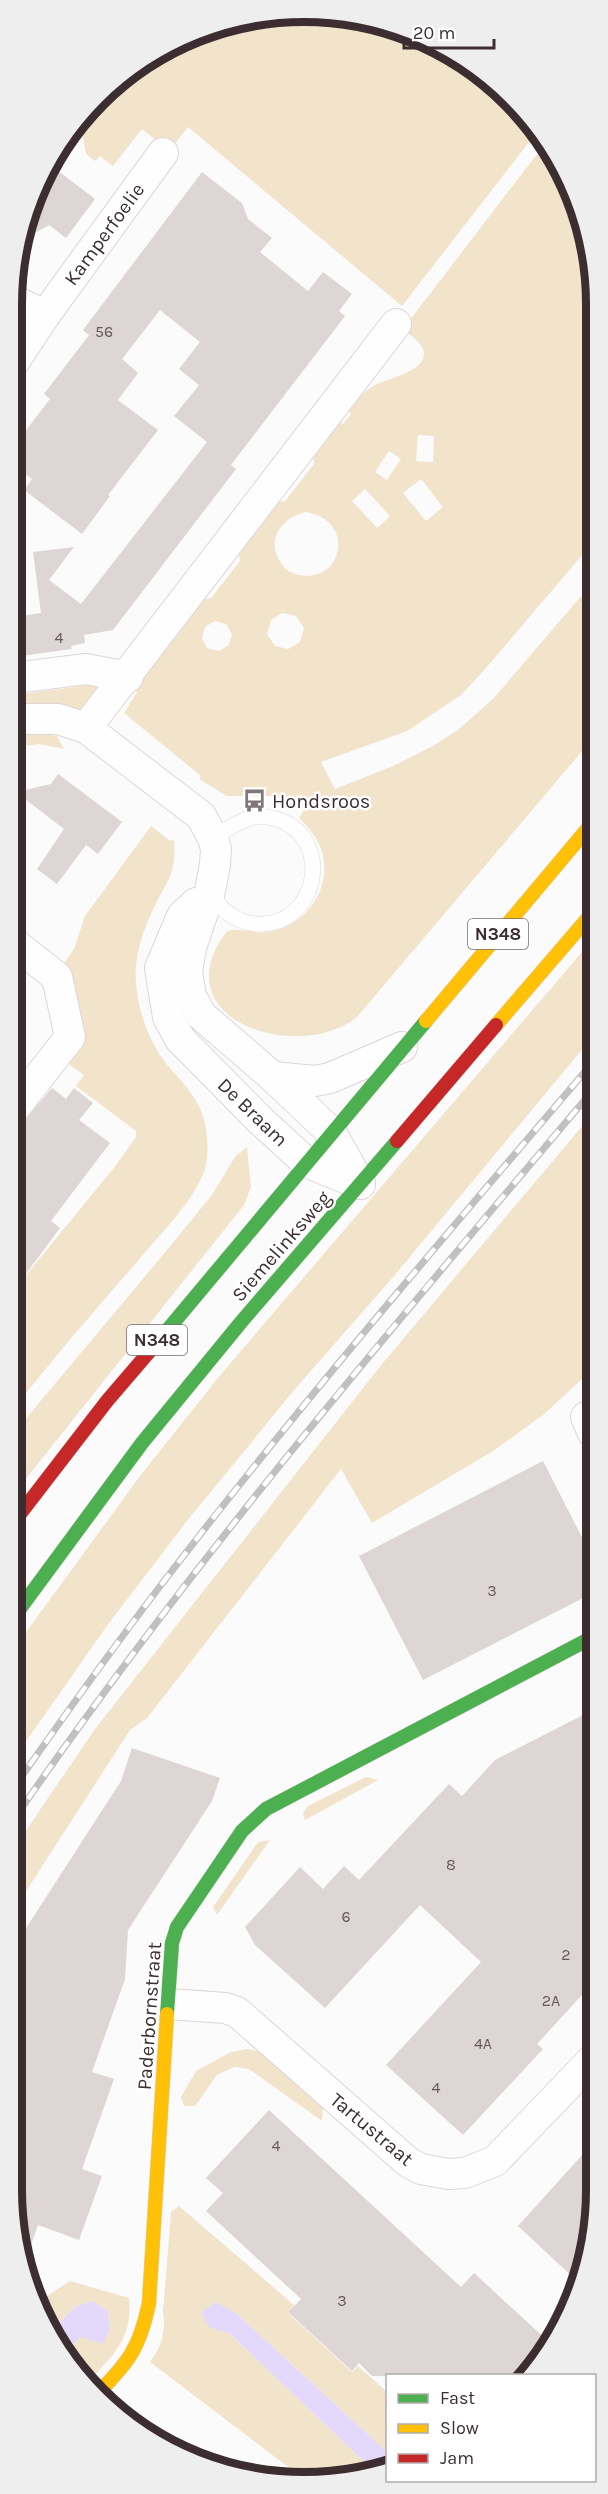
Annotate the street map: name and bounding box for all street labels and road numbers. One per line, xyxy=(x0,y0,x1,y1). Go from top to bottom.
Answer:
street label: Kamperfoelie xyxy=(60,179,149,290)
road number: N348 xyxy=(468,919,528,949)
street label: De Braam xyxy=(213,1073,293,1151)
street label: Siemelinksweg xyxy=(227,1186,336,1306)
road number: N348 xyxy=(127,1325,187,1355)
street label: Paderbornstraat xyxy=(133,1941,166,2091)
street label: Tartustraat xyxy=(326,2088,418,2171)

